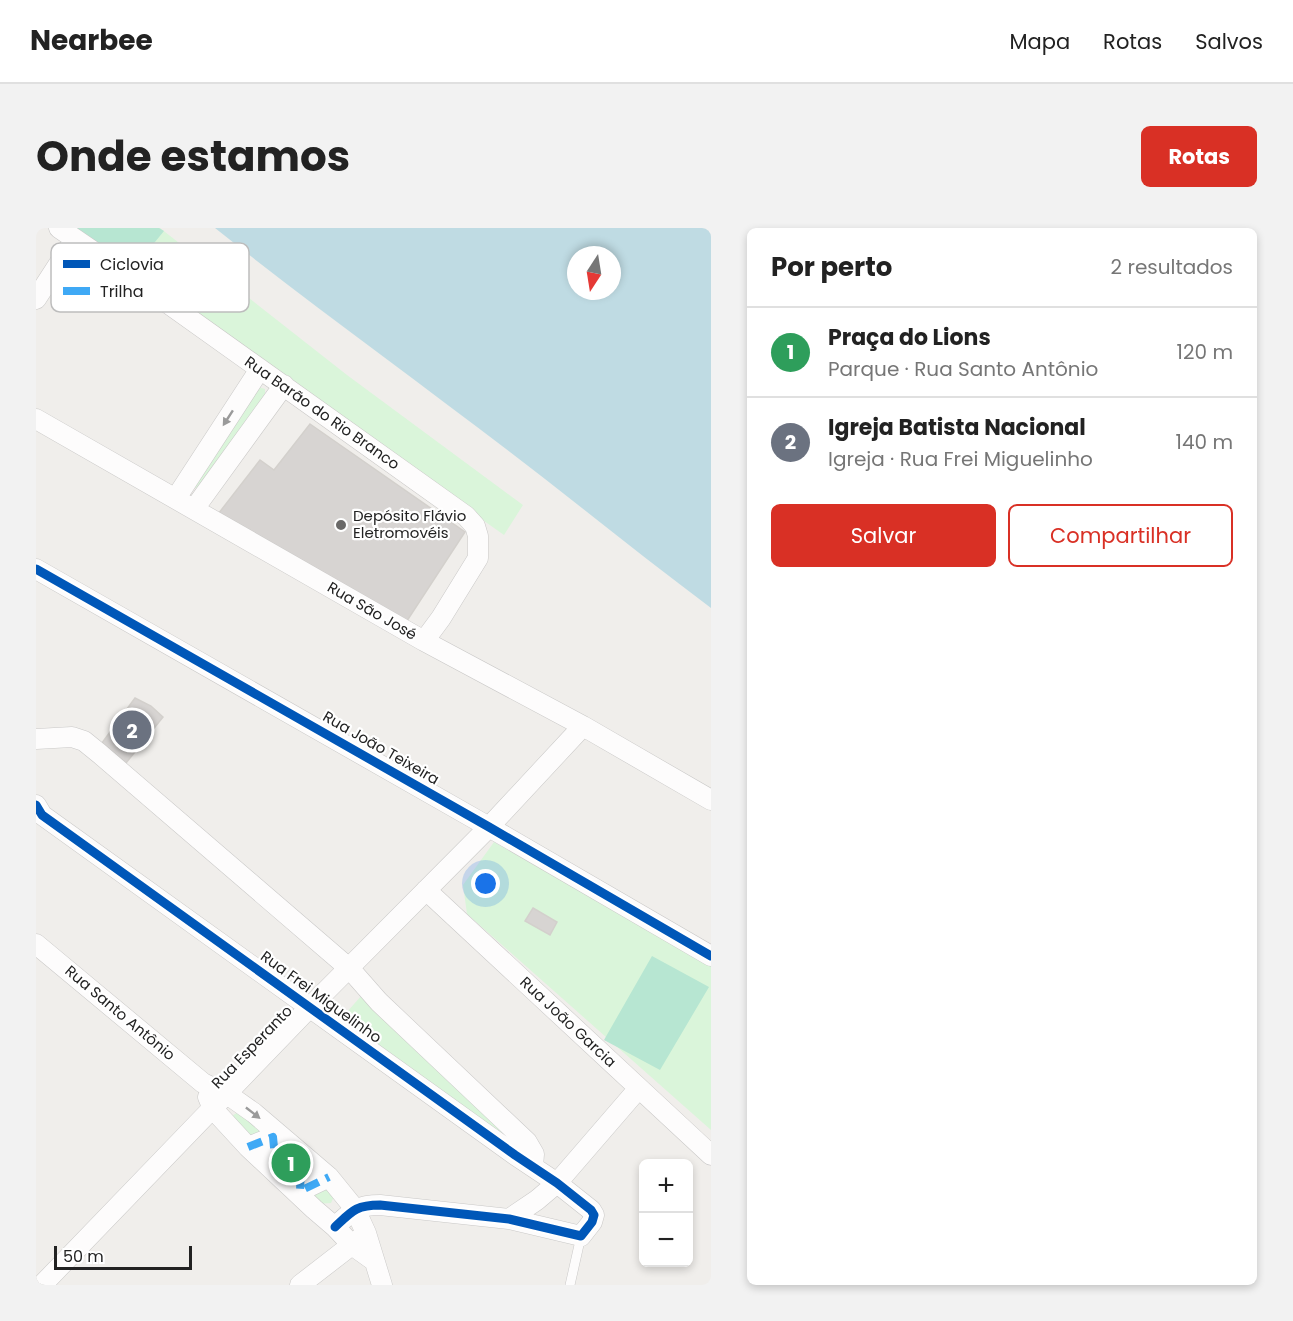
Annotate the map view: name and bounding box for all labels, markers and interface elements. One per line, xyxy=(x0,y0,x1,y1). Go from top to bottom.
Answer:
text: Nearbee xyxy=(30,21,153,60)
text: Mapa xyxy=(1009,27,1070,56)
text: Rotas xyxy=(1103,27,1162,56)
text: Salvos xyxy=(1195,27,1263,56)
button: Rotas xyxy=(1141,126,1257,187)
text: Onde estamos xyxy=(36,127,350,186)
legend xyxy=(51,243,249,312)
north arrow xyxy=(567,246,621,300)
text: Por perto xyxy=(771,249,892,285)
text: Ciclovia xyxy=(100,253,164,276)
text: 2 resultados xyxy=(1111,253,1233,281)
text: Trilha xyxy=(100,280,144,303)
text: Praça do Lions xyxy=(828,322,991,353)
text: 1 xyxy=(787,338,794,366)
text: 120 m xyxy=(1177,338,1233,366)
street label: Rua Barão do Rio Branco xyxy=(241,351,404,474)
text: Parque · Rua Santo Antônio xyxy=(828,355,1098,383)
one-way arrow xyxy=(223,410,234,426)
text: Igreja Batista Nacional xyxy=(828,412,1086,443)
text: 2 xyxy=(785,428,796,456)
text: 140 m xyxy=(1176,428,1233,456)
text: Igreja · Rua Frei Miguelinho xyxy=(828,445,1093,473)
button: Salvar xyxy=(771,504,996,567)
button: Compartilhar xyxy=(1008,504,1233,567)
place label: Depósito Flávio Eletromovéis xyxy=(353,505,466,543)
marker: Depósito Flávio Eletromovéis xyxy=(334,518,348,532)
street label: Rua São José xyxy=(324,576,421,645)
street label: Rua João Teixeira xyxy=(319,706,443,789)
pin: 2 xyxy=(112,708,152,752)
your location xyxy=(471,869,500,898)
street label: Rua Frei Miguelinho xyxy=(257,946,386,1048)
street label: Rua Santo Antônio xyxy=(61,960,180,1065)
street label: Rua João Garcia xyxy=(516,971,621,1072)
street label: Rua Esperanto xyxy=(206,1000,297,1093)
one-way arrow xyxy=(245,1106,261,1119)
pin: 1 xyxy=(272,1140,310,1186)
map controls xyxy=(639,1159,693,1267)
button: + xyxy=(639,1159,693,1213)
button: − xyxy=(639,1213,693,1267)
scale bar xyxy=(54,1243,192,1270)
text: 50 m xyxy=(63,1245,104,1268)

